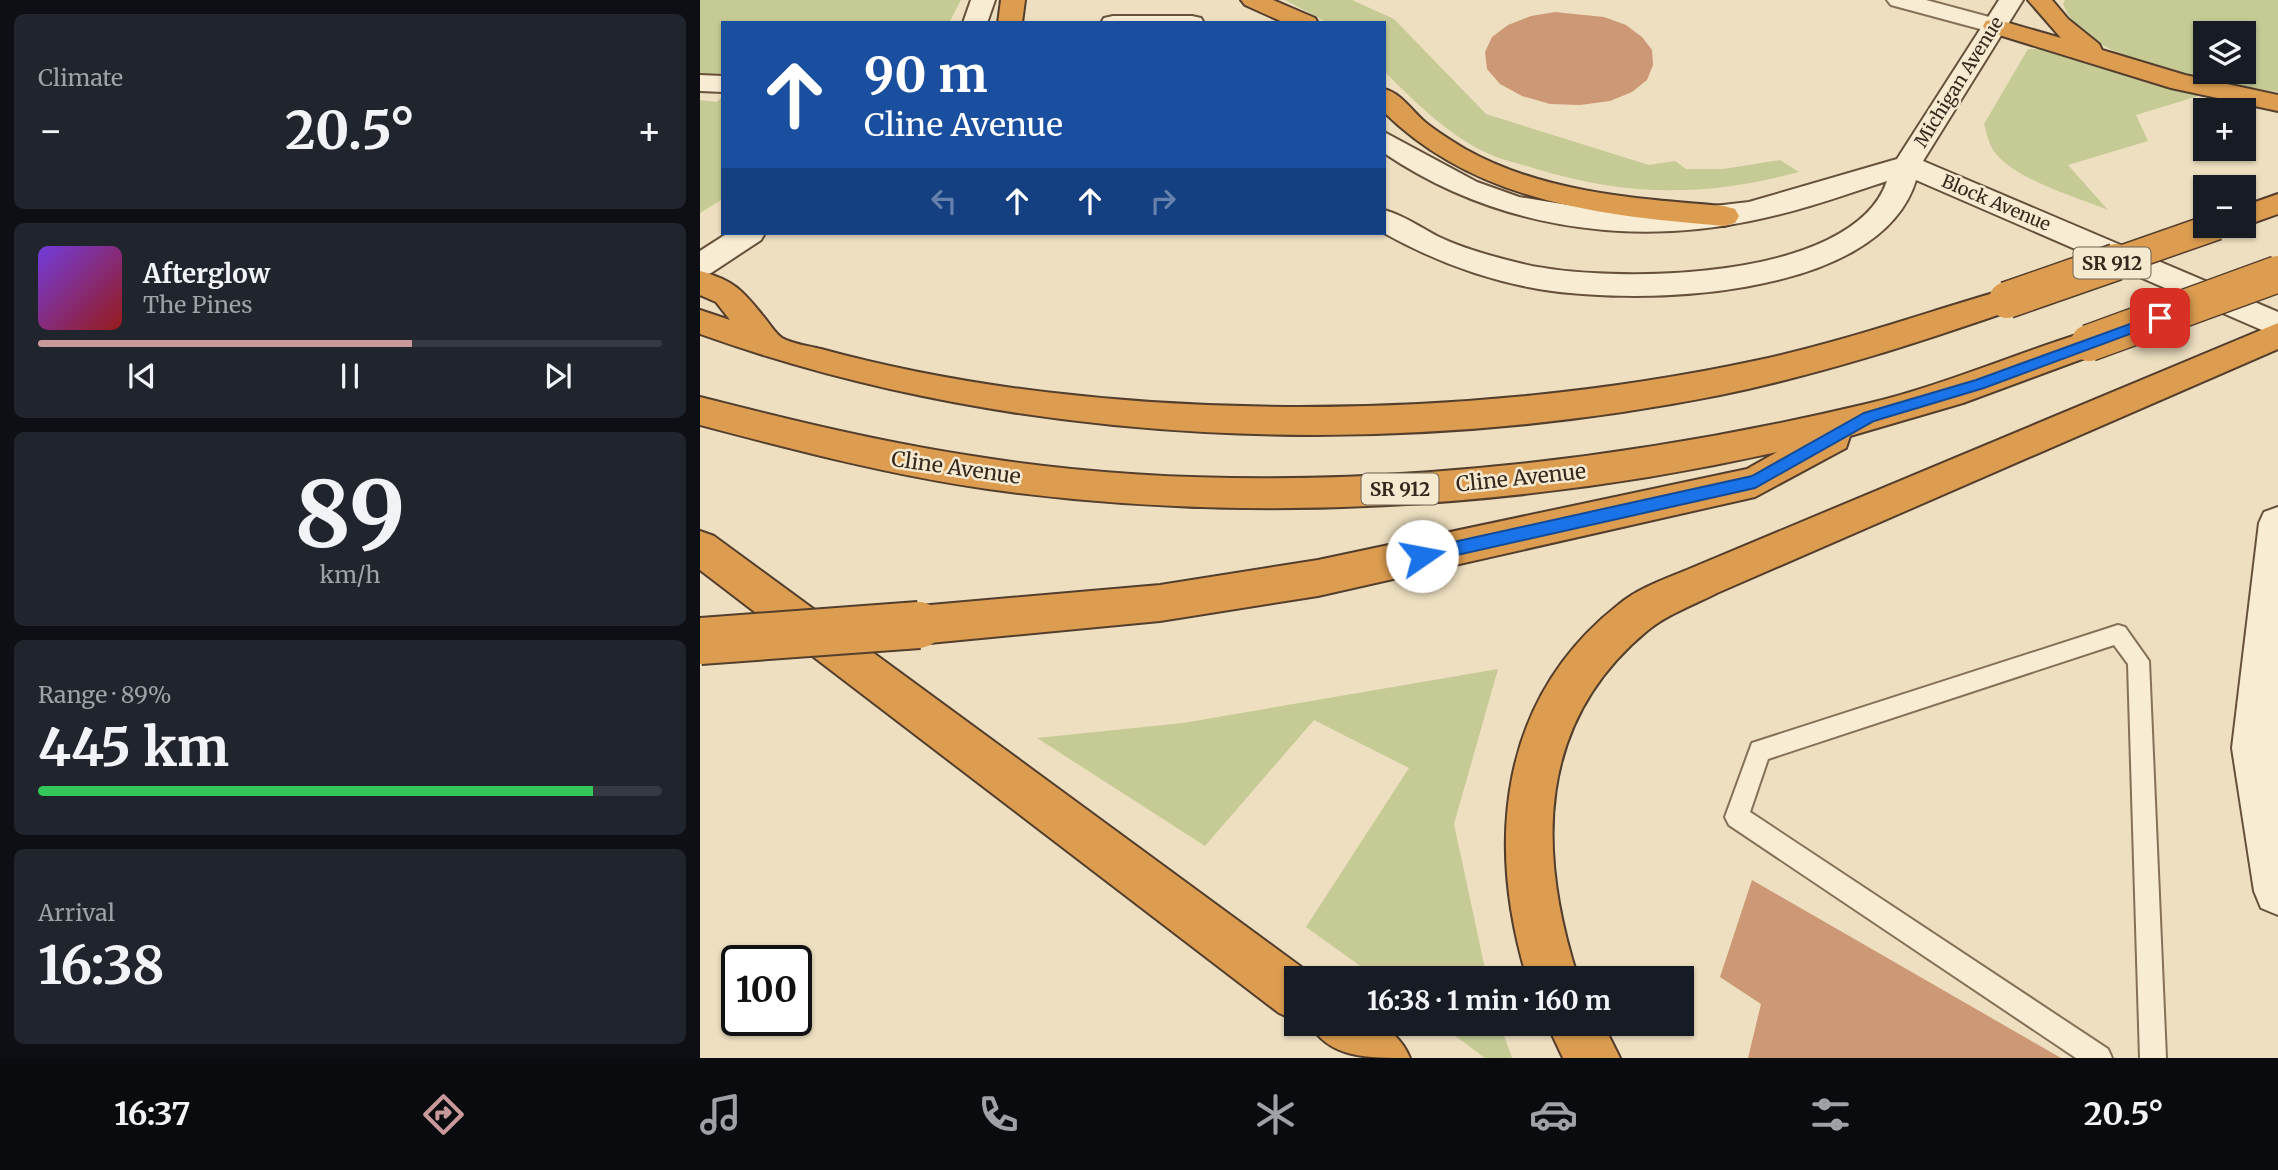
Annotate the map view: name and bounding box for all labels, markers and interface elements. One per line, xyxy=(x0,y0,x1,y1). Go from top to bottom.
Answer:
street label: Michigan Avenue xyxy=(1909,12,2008,151)
map controls xyxy=(2193,21,2256,238)
button: layers xyxy=(2193,21,2256,84)
text: 90 m xyxy=(864,44,988,105)
icon: ahead xyxy=(749,49,840,140)
text: Climate xyxy=(38,63,123,92)
text: 20.5° xyxy=(285,98,415,163)
button: + xyxy=(2193,98,2256,161)
text: Cline Avenue xyxy=(864,105,1063,145)
text: − xyxy=(38,107,63,154)
text: + xyxy=(637,107,662,154)
street label: Block Avenue xyxy=(1938,169,2054,236)
button: − xyxy=(2193,175,2256,238)
icon: left xyxy=(925,182,963,220)
icon: ahead xyxy=(998,182,1036,220)
icon: ahead xyxy=(1071,182,1109,220)
icon: right xyxy=(1144,182,1182,220)
road number: SR 912 xyxy=(2074,247,2150,278)
text: Afterglow xyxy=(143,257,270,290)
pin xyxy=(2130,288,2190,348)
text: The Pines xyxy=(143,290,253,319)
icon: arrive xyxy=(2141,299,2179,337)
icon: previous xyxy=(123,357,161,395)
icon: pause xyxy=(331,357,369,395)
icon: next xyxy=(539,357,577,395)
street label: Cline Avenue xyxy=(890,445,1023,490)
text: 89 xyxy=(295,457,405,572)
street label: Cline Avenue xyxy=(1455,457,1587,498)
road number: SR 912 xyxy=(1362,474,1438,504)
position arrow xyxy=(1385,519,1459,593)
text: km/h xyxy=(320,560,380,589)
text: Range · 89% xyxy=(38,680,172,709)
text: 445 km xyxy=(38,715,229,780)
text: Arrival xyxy=(38,898,115,927)
text: 16:38 xyxy=(38,933,165,998)
speed limit sign: 100 xyxy=(721,945,812,1036)
text: 16:38 · 1 min · 160 m xyxy=(1367,984,1611,1017)
icon: directions xyxy=(419,1090,468,1139)
icon: music xyxy=(696,1090,745,1139)
icon: phone xyxy=(974,1090,1023,1139)
icon: climate xyxy=(1251,1090,1300,1139)
icon: car xyxy=(1529,1090,1578,1139)
icon: filters xyxy=(1806,1090,1855,1139)
text: 16:37 xyxy=(114,1094,191,1134)
text: 20.5° xyxy=(2084,1094,2164,1134)

